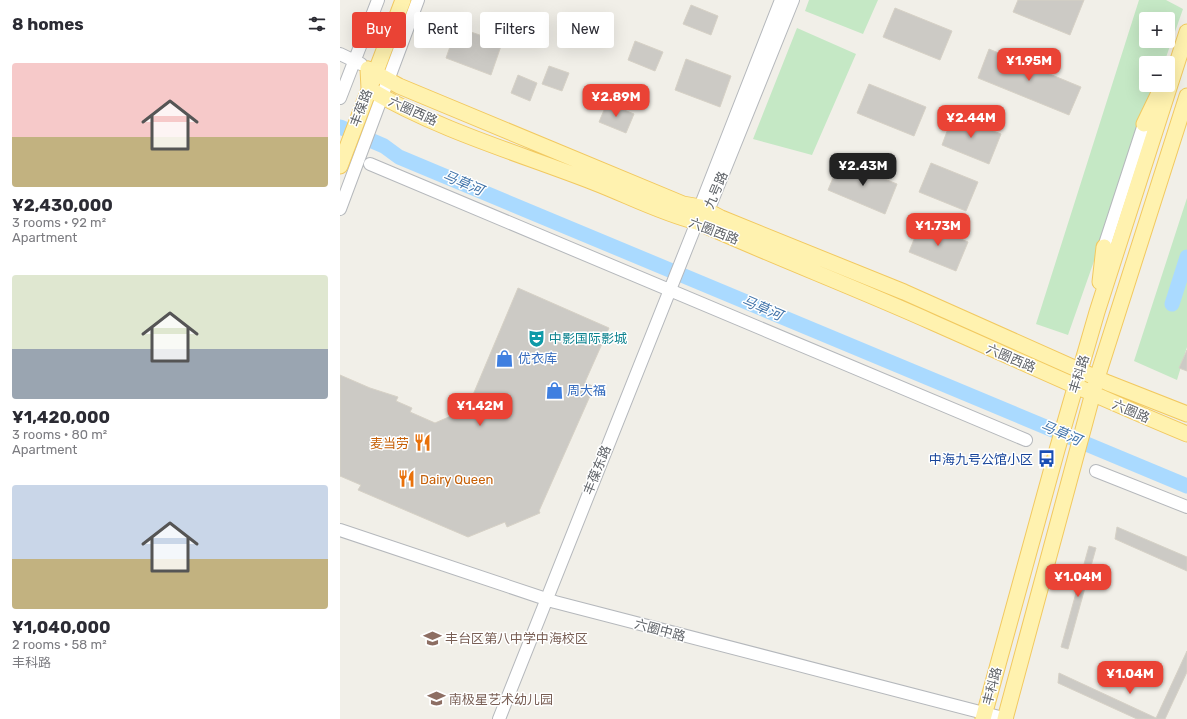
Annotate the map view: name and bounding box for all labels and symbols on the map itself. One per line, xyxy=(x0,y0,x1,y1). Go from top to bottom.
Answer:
pin: ¥1.95M xyxy=(996,48,1062,82)
pin: ¥2.89M xyxy=(583,84,649,118)
street label: 丰葆路 xyxy=(347,87,375,129)
street label: 六圈西路 xyxy=(386,94,440,128)
pin: ¥2.44M xyxy=(938,105,1004,139)
pin: ¥2.43M xyxy=(830,153,896,187)
water label: 马草河 xyxy=(440,167,488,200)
street label: 九号路 xyxy=(701,169,731,211)
pin: ¥1.73M xyxy=(905,213,971,247)
street label: 六圈西路 xyxy=(687,215,741,247)
water label: 马草河 xyxy=(739,292,787,325)
theatre icon: 中影国际影城 xyxy=(526,328,546,348)
place label: 中影国际影城 xyxy=(549,331,627,346)
street label: 六圈西路 xyxy=(984,341,1038,375)
shop icon: 优衣库 xyxy=(495,348,515,368)
place label: 优衣库 xyxy=(518,351,557,366)
street label: 丰科路 xyxy=(1066,353,1092,395)
shop icon: 周大福 xyxy=(544,380,564,400)
place label: 周大福 xyxy=(567,383,606,398)
pin: ¥1.42M xyxy=(447,393,513,427)
street label: 六圈路 xyxy=(1110,396,1152,426)
water label: 马草河 xyxy=(1038,417,1086,450)
restaurant icon: 麦当劳 xyxy=(412,433,432,453)
place label: 麦当劳 xyxy=(370,436,409,451)
street label: 丰葆东路 xyxy=(580,443,614,497)
bus stop icon: 中海九号公馆小区 xyxy=(1036,449,1056,469)
place label: 中海九号公馆小区 xyxy=(929,452,1033,467)
restaurant icon: Dairy Queen xyxy=(397,469,417,489)
place label: Dairy Queen xyxy=(420,472,493,487)
pin: ¥1.04M xyxy=(1045,564,1111,598)
street label: 六圈中路 xyxy=(633,616,687,644)
school or university icon: 丰台区第八中学中海校区 xyxy=(422,628,442,648)
place label: 丰台区第八中学中海校区 xyxy=(445,631,588,646)
pin: ¥1.04M xyxy=(1097,661,1163,695)
street label: 丰科路 xyxy=(980,665,1004,707)
school or university icon: 南极星艺术幼儿园 xyxy=(426,689,446,709)
place label: 南极星艺术幼儿园 xyxy=(449,692,553,707)

